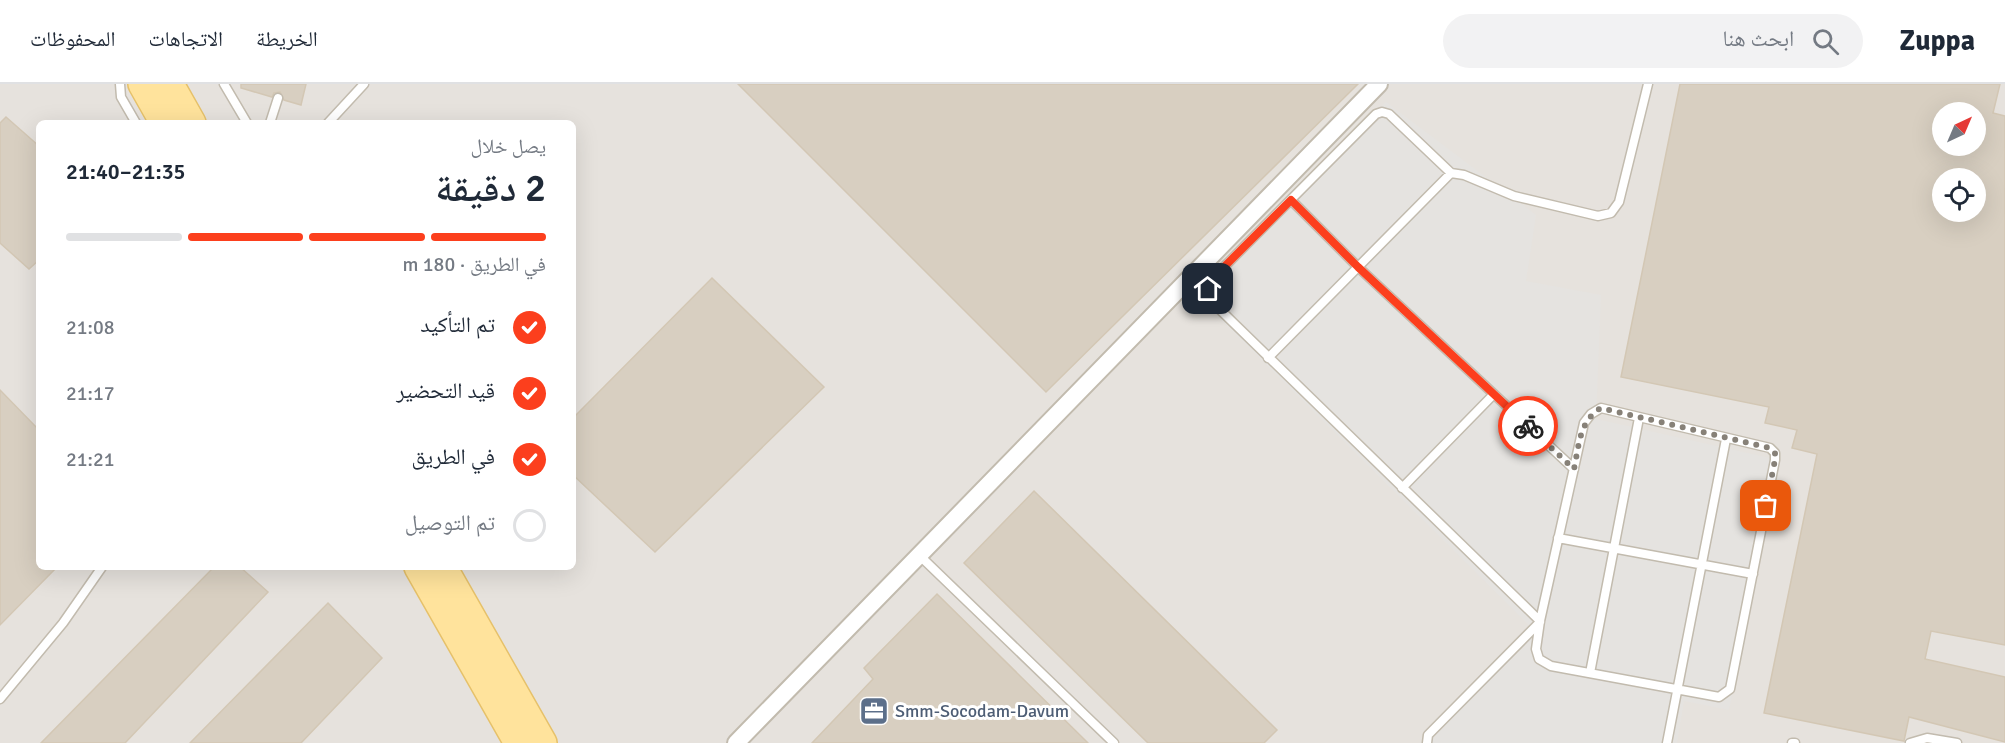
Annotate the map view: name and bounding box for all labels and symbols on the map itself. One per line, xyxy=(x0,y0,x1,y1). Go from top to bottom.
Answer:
north arrow xyxy=(1932,102,1986,156)
pin xyxy=(1182,263,1233,314)
courier xyxy=(1498,396,1558,456)
pin xyxy=(1740,480,1791,531)
office icon: Smm-Socodam-Davum xyxy=(858,695,890,727)
place label: Smm-Socodam-Davum xyxy=(895,700,1069,722)

